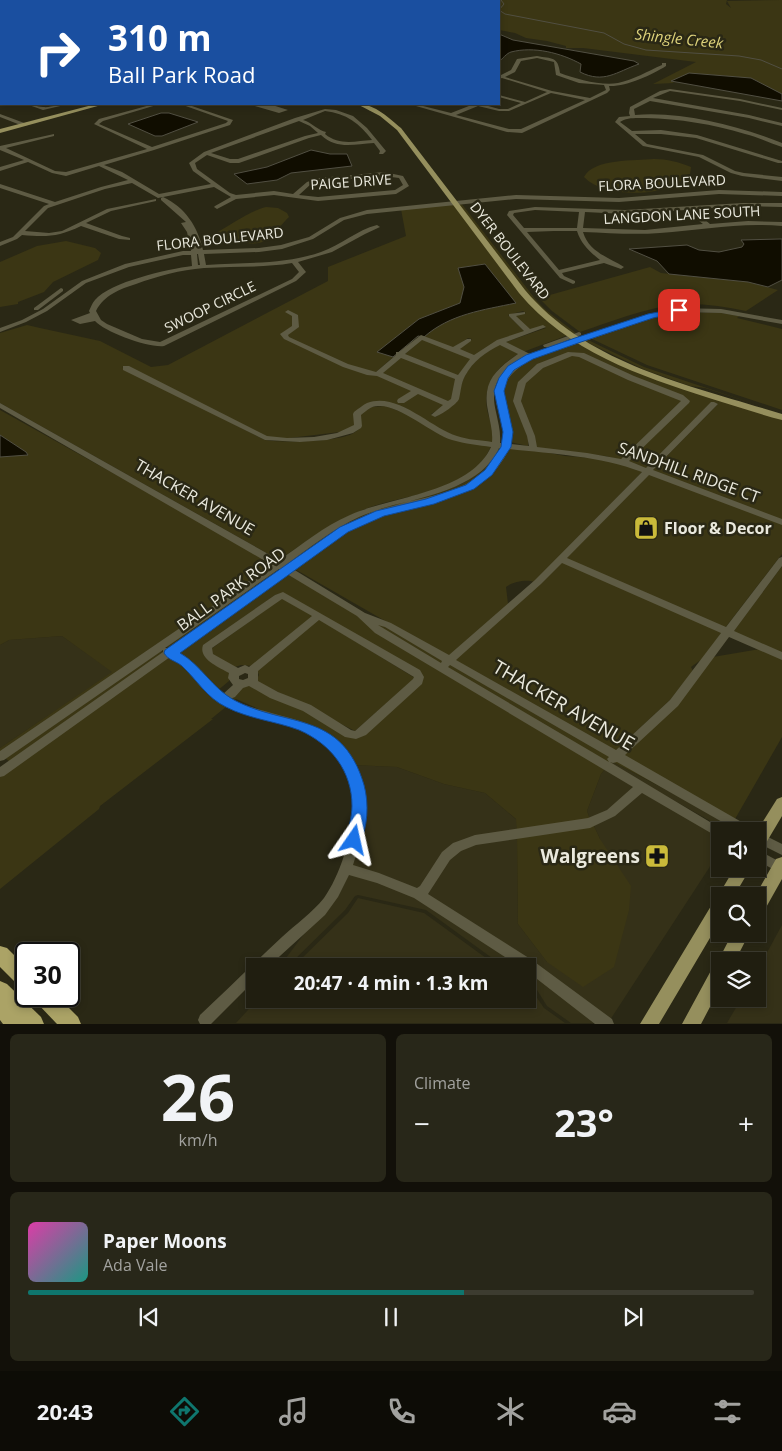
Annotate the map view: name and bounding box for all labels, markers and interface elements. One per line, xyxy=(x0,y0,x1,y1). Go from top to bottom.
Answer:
text: 310 m xyxy=(108,14,212,61)
icon: right xyxy=(25,20,90,85)
water label: Shingle Creek xyxy=(634,23,725,53)
text: Ball Park Road xyxy=(108,59,255,89)
street label: PAIGE DRIVE xyxy=(310,169,392,194)
street label: FLORA BOULEVARD xyxy=(598,170,726,195)
street label: DYER BOULEVARD xyxy=(466,198,555,304)
street label: LANGDON LANE SOUTH xyxy=(603,201,761,228)
street label: FLORA BOULEVARD xyxy=(155,222,284,255)
street label: SWOOP CIRCLE xyxy=(161,276,259,337)
pin xyxy=(658,289,700,331)
icon: arrive xyxy=(665,296,693,324)
street label: SANDHILL RIDGE CT xyxy=(615,436,763,508)
street label: THACKER AVENUE xyxy=(131,454,259,540)
shop icon: Floor & Decor xyxy=(633,515,659,541)
place label: Floor & Decor xyxy=(664,517,772,539)
street label: BALL PARK ROAD xyxy=(172,542,290,636)
street label: THACKER AVENUE xyxy=(488,654,640,756)
position arrow xyxy=(327,813,379,865)
map controls xyxy=(711,822,766,1007)
button: sound xyxy=(711,822,766,877)
place label: Walgreens xyxy=(541,843,640,869)
pharmacy icon: Walgreens xyxy=(644,843,670,869)
button: search xyxy=(711,887,766,942)
speed limit sign: 30 xyxy=(15,942,80,1007)
button: layers xyxy=(711,952,766,1007)
text: 20:47 · 4 min · 1.3 km xyxy=(294,970,488,996)
text: 26 xyxy=(161,1052,235,1140)
text: Climate xyxy=(414,1072,471,1094)
text: 23° xyxy=(554,1096,614,1148)
text: − xyxy=(414,1104,430,1142)
text: + xyxy=(738,1104,754,1142)
text: km/h xyxy=(179,1129,217,1151)
text: Paper Moons xyxy=(103,1228,227,1254)
text: Ada Vale xyxy=(103,1254,167,1276)
icon: previous xyxy=(135,1303,163,1331)
icon: pause xyxy=(377,1303,405,1331)
icon: next xyxy=(619,1303,647,1331)
icon: directions xyxy=(167,1394,202,1429)
icon: music xyxy=(276,1394,311,1429)
icon: phone xyxy=(384,1394,419,1429)
icon: climate xyxy=(493,1394,528,1429)
icon: car xyxy=(602,1394,637,1429)
icon: filters xyxy=(710,1394,745,1429)
text: 20:43 xyxy=(37,1396,93,1426)

